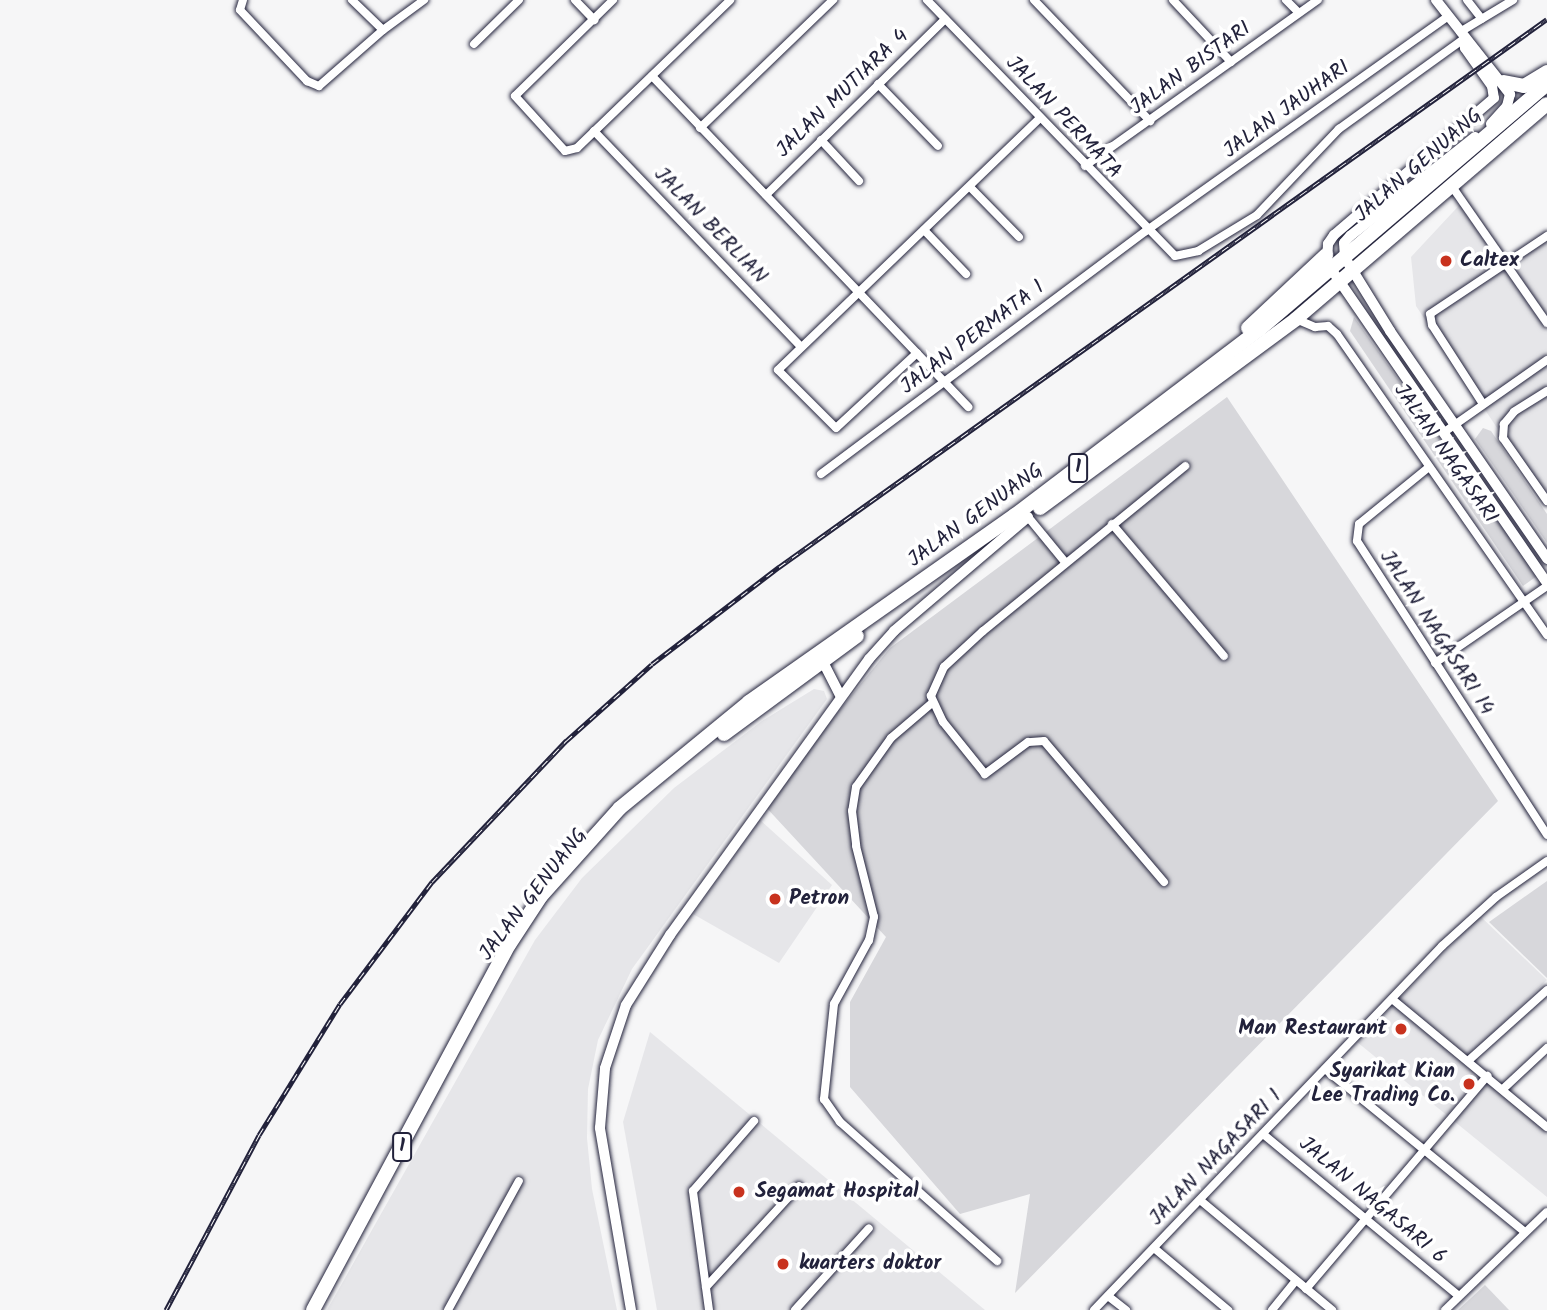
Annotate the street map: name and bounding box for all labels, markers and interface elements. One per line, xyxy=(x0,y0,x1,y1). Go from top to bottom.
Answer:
street label: JALAN BISTARI xyxy=(1126,17,1256,121)
street label: JALAN MUTIARA 4 xyxy=(772,24,914,164)
street label: JALAN PERMATA xyxy=(1000,51,1126,185)
street label: JALAN JAUHARI xyxy=(1219,56,1355,164)
street label: JALAN GENUANG xyxy=(1350,104,1488,228)
street label: JALAN BERLIAN xyxy=(648,162,772,290)
place label: Caltex xyxy=(1460,248,1519,274)
marker: Caltex xyxy=(1438,253,1454,269)
street label: JALAN PERMATA 1 xyxy=(896,276,1050,400)
street label: JALAN NAGASARI xyxy=(1387,379,1503,529)
road number: 1 xyxy=(1068,453,1088,484)
street label: JALAN GENUANG xyxy=(903,458,1049,574)
street label: JALAN NAGASARI 14 xyxy=(1373,546,1499,720)
street label: JALAN GENUANG xyxy=(474,824,594,966)
place label: Petron xyxy=(789,886,849,912)
marker: Petron xyxy=(767,891,783,907)
place label: Man Restaurant xyxy=(1238,1016,1387,1042)
marker: Man Restaurant xyxy=(1393,1021,1409,1037)
place label: Syarikat Kian Lee Trading Co. xyxy=(1311,1059,1455,1109)
marker: Syarikat Kian Lee Trading Co. xyxy=(1461,1076,1477,1092)
street label: JALAN NAGASARI 1 xyxy=(1145,1085,1287,1231)
road number: 1 xyxy=(392,1132,412,1162)
street label: JALAN NAGASARI 6 xyxy=(1293,1132,1451,1270)
place label: Segamat Hospital xyxy=(755,1179,919,1205)
marker: Segamat Hospital xyxy=(729,1182,749,1202)
place label: kuarters doktor xyxy=(799,1251,941,1277)
marker: kuarters doktor xyxy=(773,1254,793,1274)

